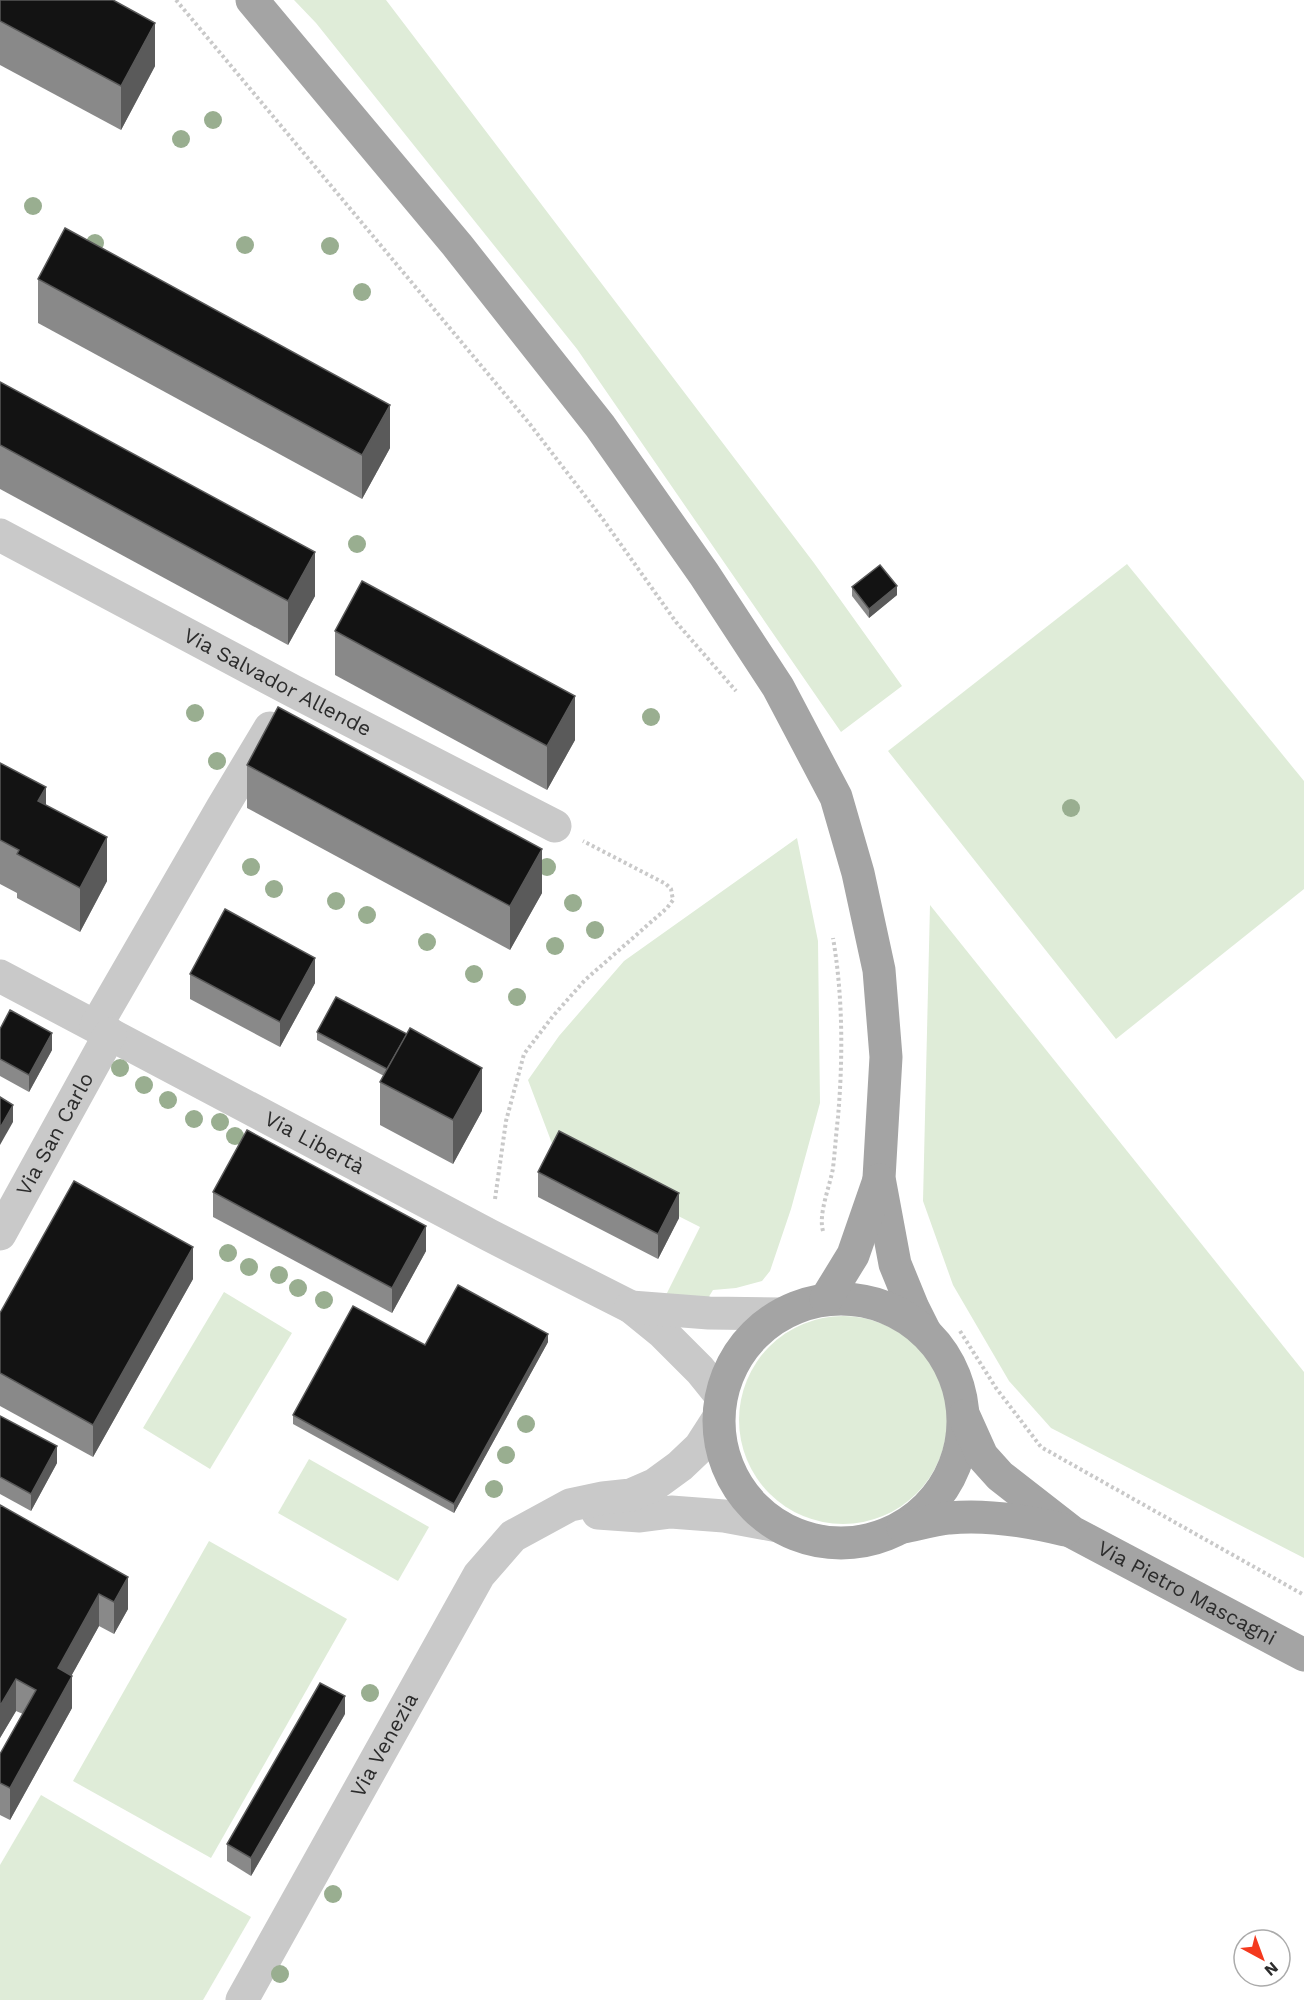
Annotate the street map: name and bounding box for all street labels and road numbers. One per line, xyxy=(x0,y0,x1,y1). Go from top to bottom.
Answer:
street label: Via Salvador Allende xyxy=(179,622,376,741)
street label: Via San Carlo xyxy=(11,1068,98,1200)
street label: Via Libertà xyxy=(260,1105,369,1179)
street label: Via Pietro Mascagni xyxy=(1093,1535,1281,1650)
street label: Via Venezia xyxy=(345,1688,423,1801)

